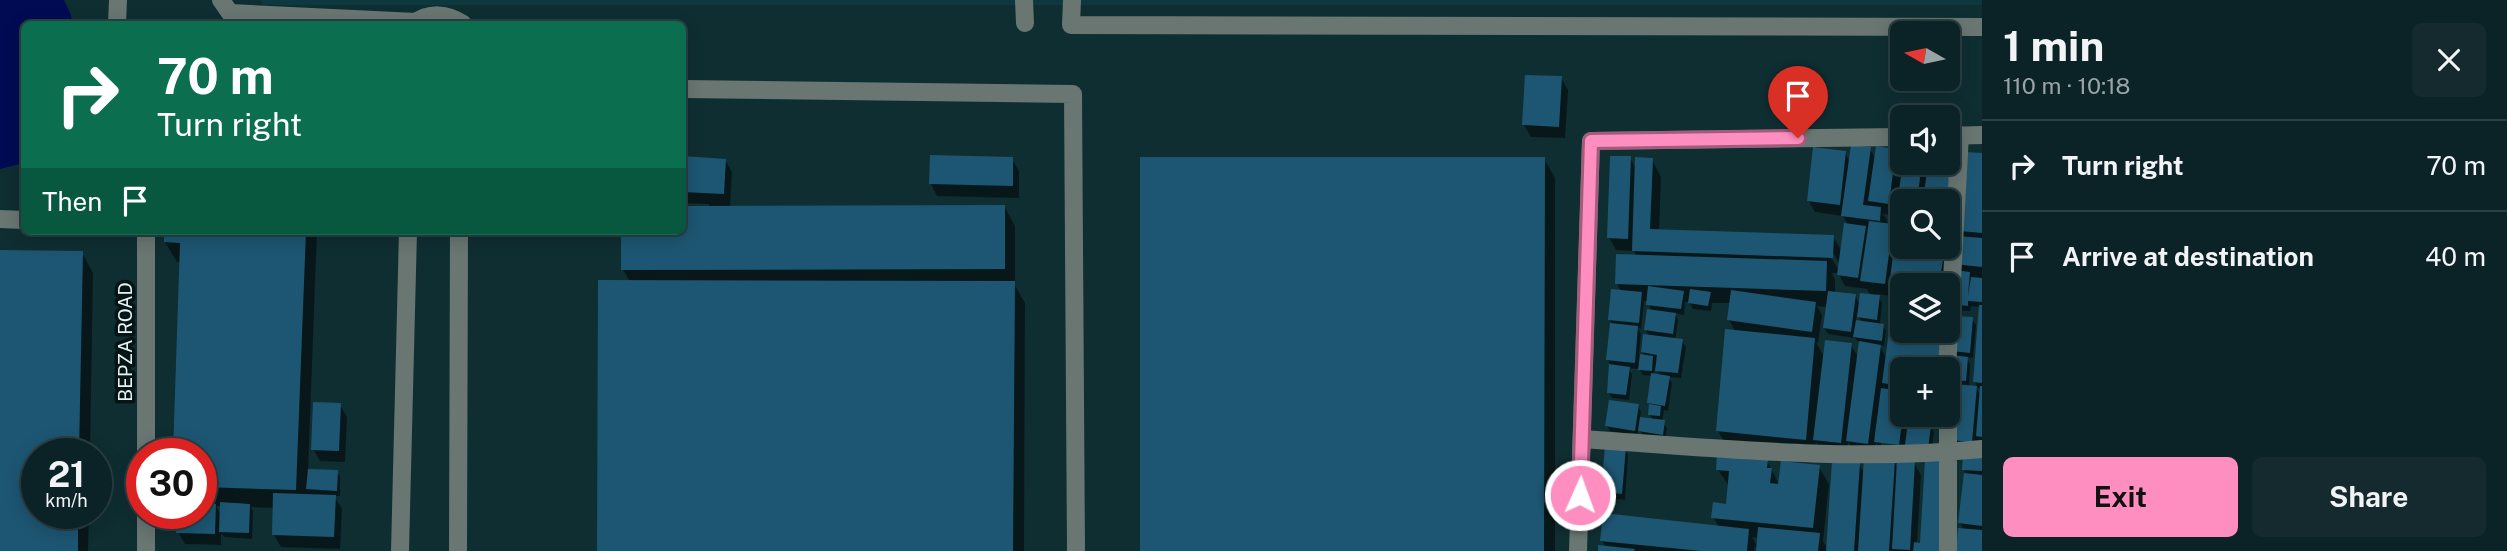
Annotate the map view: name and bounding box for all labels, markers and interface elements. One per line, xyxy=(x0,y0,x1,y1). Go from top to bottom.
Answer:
north arrow xyxy=(1890,21,1960,91)
map controls xyxy=(1890,21,1960,427)
text: 1 min xyxy=(2003,21,2104,70)
button: close xyxy=(2412,23,2486,97)
text: 70 m xyxy=(157,47,274,105)
icon: right xyxy=(42,49,133,140)
pin xyxy=(1768,66,1828,138)
text: 110 m · 10:18 xyxy=(2003,72,2130,99)
icon: arrive xyxy=(1779,77,1817,115)
button: sound xyxy=(1890,105,1960,175)
text: Turn right xyxy=(157,106,302,143)
icon: right xyxy=(2003,147,2041,185)
text: Turn right xyxy=(2062,150,2184,181)
text: 70 m xyxy=(2426,150,2486,181)
icon: arrive xyxy=(116,182,154,220)
text: Then xyxy=(42,186,102,217)
button: search xyxy=(1890,189,1960,259)
icon: arrive xyxy=(2003,238,2041,276)
text: Arrive at destination xyxy=(2062,241,2314,272)
text: 40 m xyxy=(2425,241,2486,272)
button: layers xyxy=(1890,273,1960,343)
street label: BEPZA ROAD xyxy=(114,282,136,402)
button: + xyxy=(1890,357,1960,427)
speed limit sign: 30 xyxy=(126,438,217,529)
text: 21 xyxy=(48,454,85,495)
button: Exit xyxy=(2003,457,2238,537)
button: Share xyxy=(2252,457,2486,537)
position arrow xyxy=(1543,458,1617,532)
text: km/h xyxy=(45,490,88,511)

